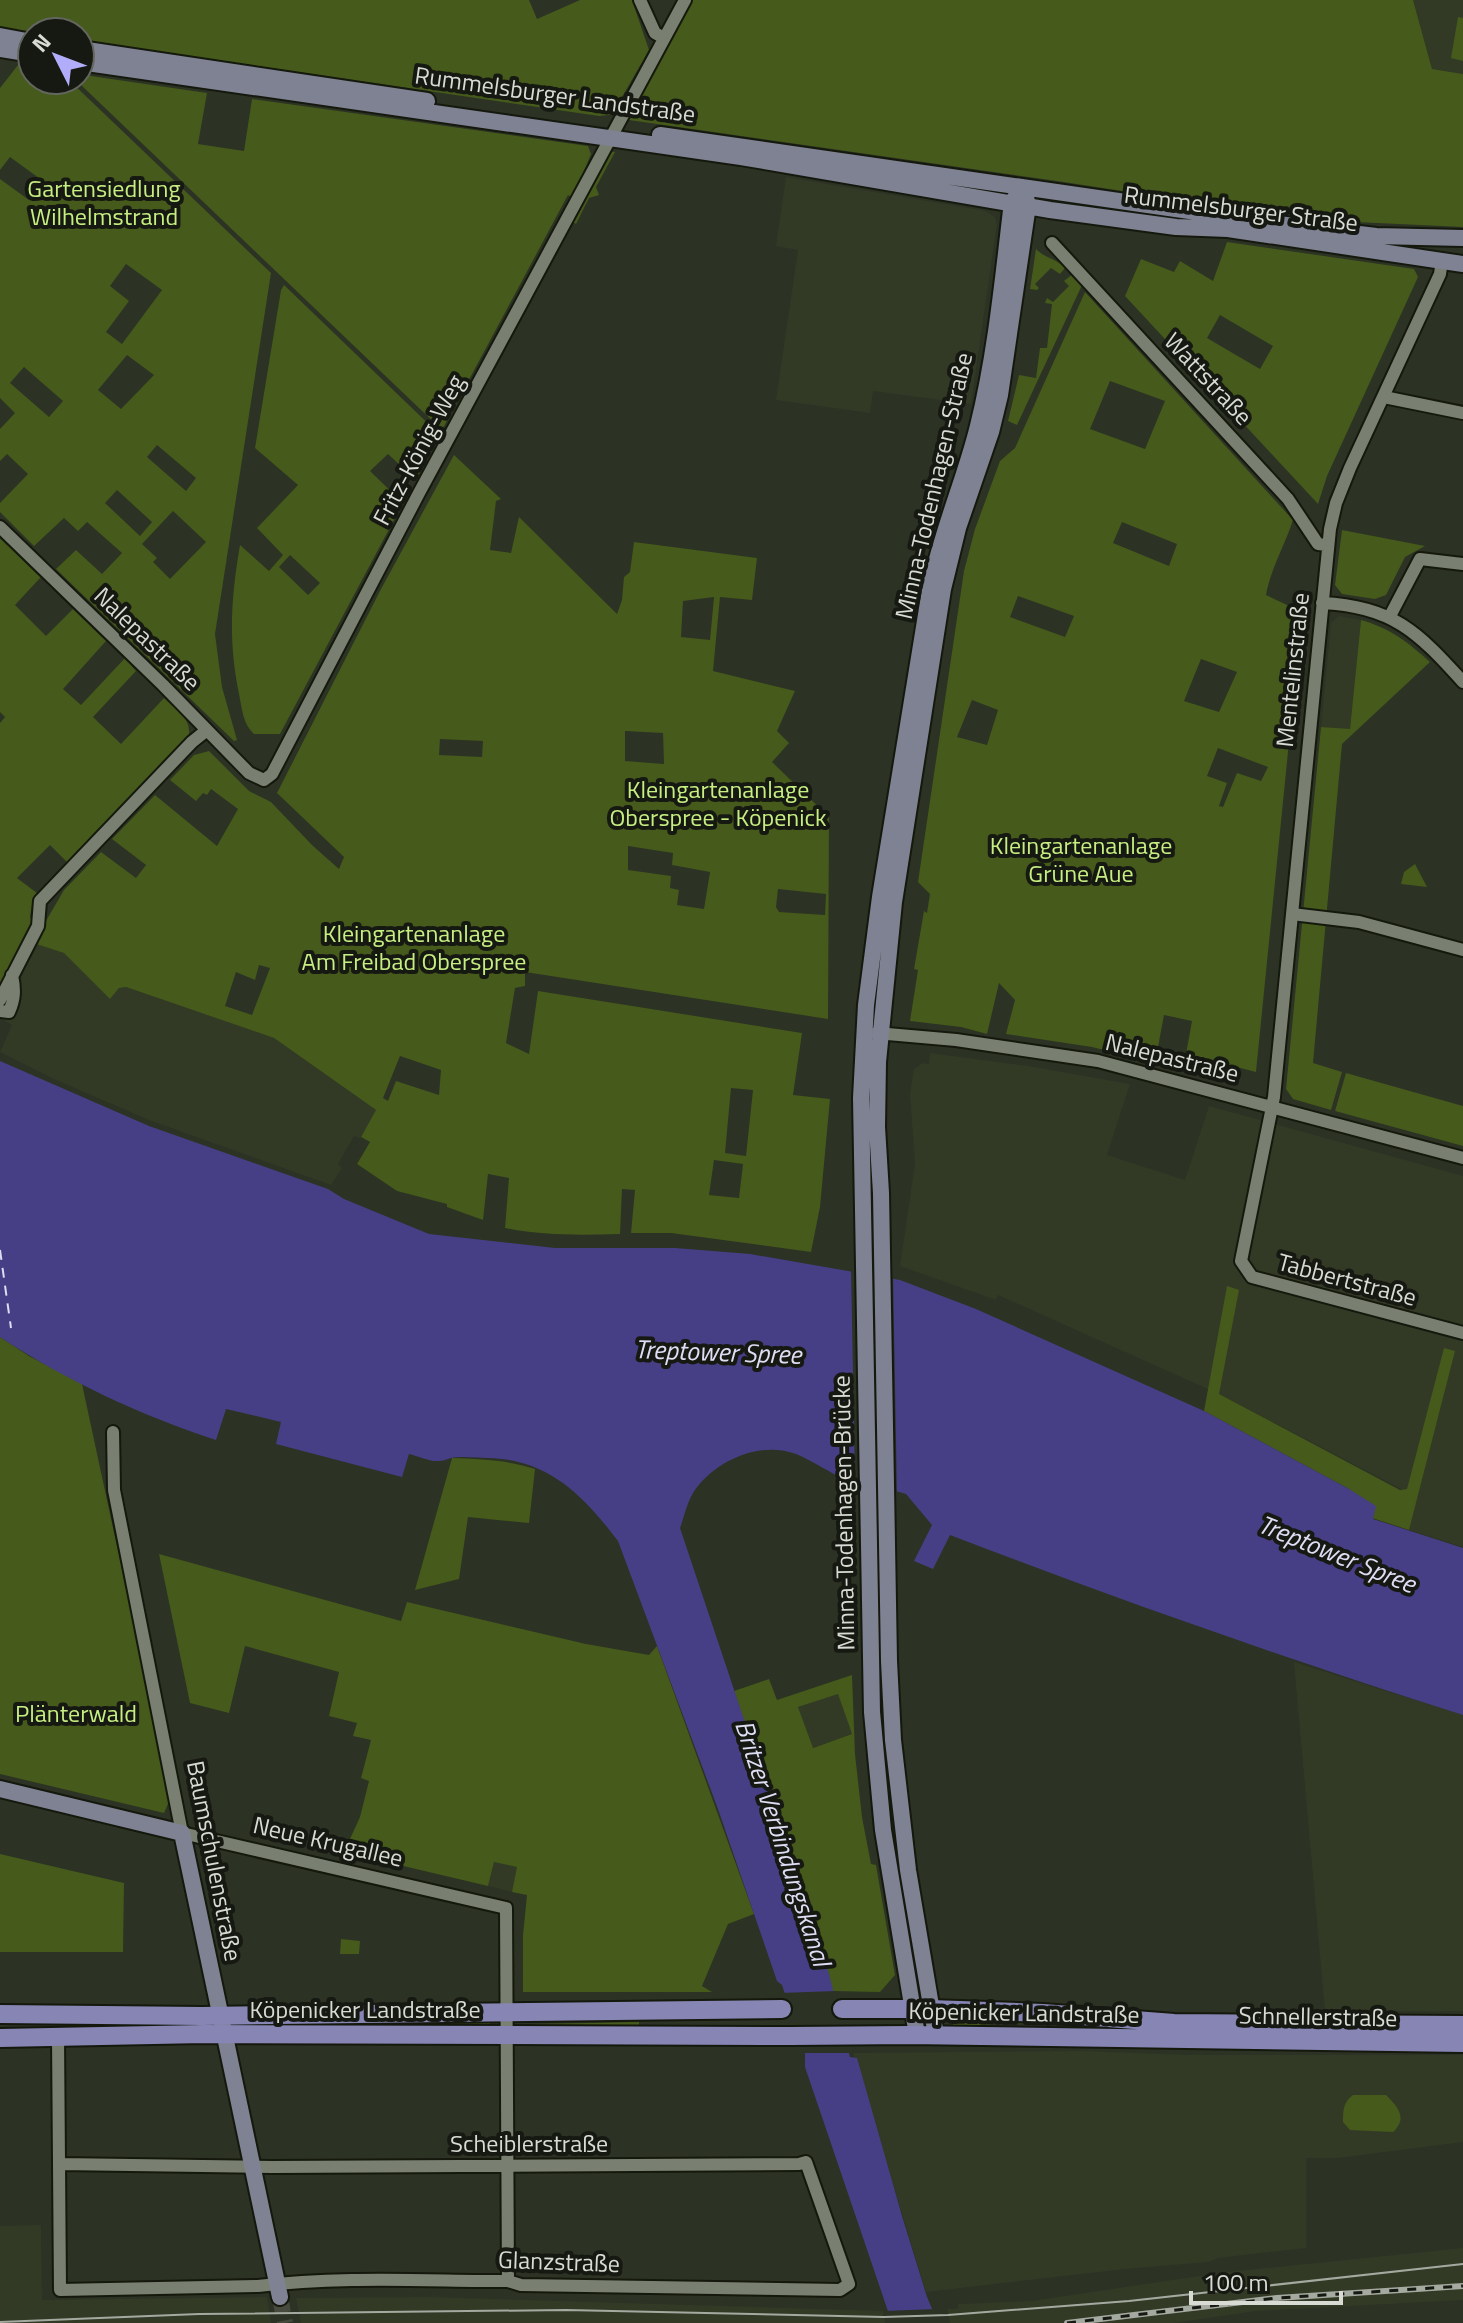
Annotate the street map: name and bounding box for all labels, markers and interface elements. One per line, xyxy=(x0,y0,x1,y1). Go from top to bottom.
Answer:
north arrow xyxy=(16,16,96,96)
text: N xyxy=(23,26,59,60)
street label: Rummelsburger Landstraße xyxy=(413,57,698,132)
park label: Gartensiedlung Wilhelmstrand xyxy=(27,170,181,234)
street label: Rummelsburger Straße xyxy=(1122,176,1360,240)
street label: Wattstraße xyxy=(1156,324,1261,433)
street label: Minna-Todenhagen-Straße xyxy=(885,349,981,623)
street label: Fritz-König-Weg xyxy=(363,368,473,531)
street label: Nalepastraße xyxy=(86,578,209,699)
street label: Mentelinstraße xyxy=(1266,591,1318,749)
park label: Kleingartenanlage Oberspree - Köpenick xyxy=(610,771,827,835)
park label: Kleingartenanlage Grüne Aue xyxy=(990,827,1172,891)
park label: Kleingartenanlage Am Freibad Oberspree xyxy=(302,915,526,979)
street label: Nalepastraße xyxy=(1102,1023,1243,1091)
street label: Tabbertstraße xyxy=(1274,1243,1421,1315)
water label: Treptower Spree xyxy=(634,1329,804,1374)
street label: Minna-Todenhagen-Brücke xyxy=(823,1375,863,1651)
water label: Treptower Spree xyxy=(1253,1504,1424,1604)
park label: Plänterwald xyxy=(15,1695,137,1731)
water label: Britzer Verbindungskanal xyxy=(725,1715,843,1974)
street label: Baumschulenstraße xyxy=(178,1758,252,1964)
street label: Neue Krugallee xyxy=(250,1806,407,1876)
street label: Köpenicker Landstraße xyxy=(249,1991,481,2027)
street label: Köpenicker Landstraße xyxy=(908,1992,1140,2032)
street label: Schnellerstraße xyxy=(1238,1997,1398,2035)
street label: Scheiblerstraße xyxy=(450,2125,608,2161)
street label: Glanzstraße xyxy=(497,2241,621,2281)
scale bar xyxy=(1191,2255,1341,2305)
text: 100 m xyxy=(1203,2264,1269,2300)

